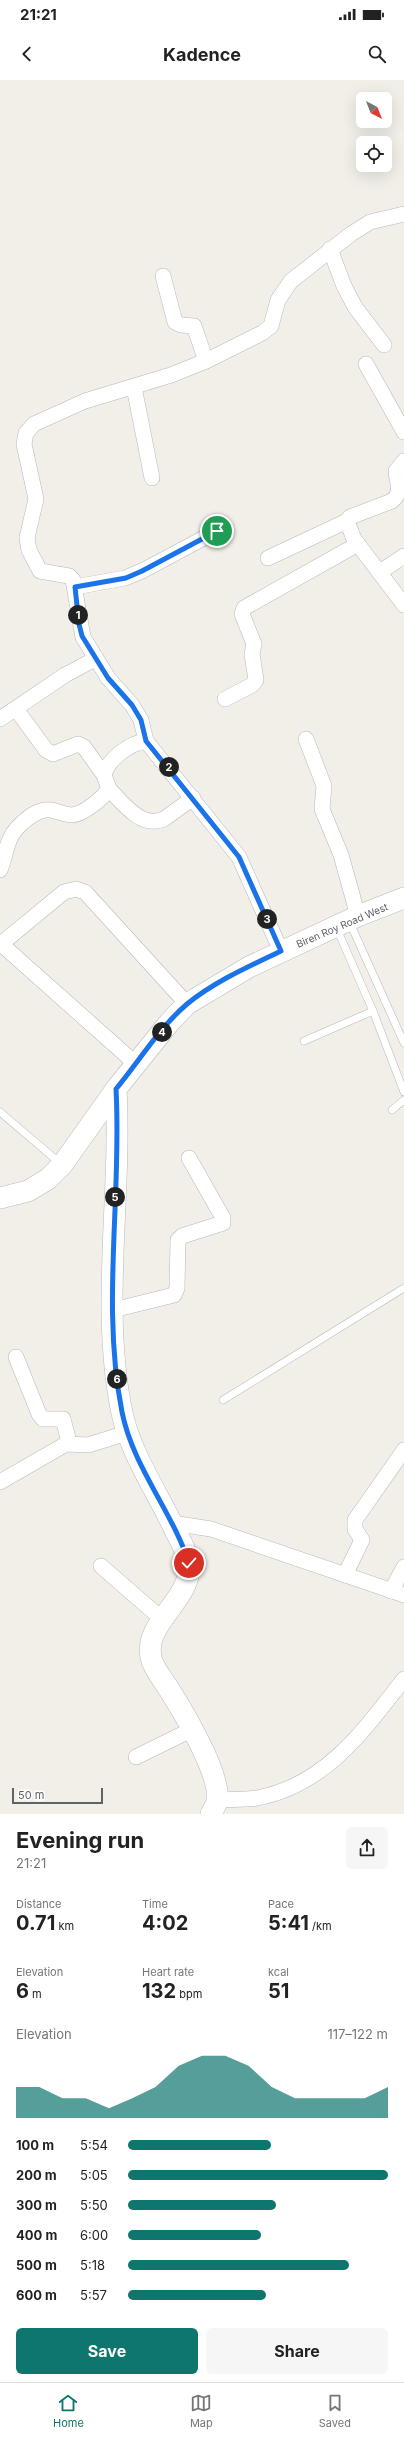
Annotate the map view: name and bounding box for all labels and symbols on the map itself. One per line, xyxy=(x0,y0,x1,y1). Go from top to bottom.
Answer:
north arrow xyxy=(356,92,392,128)
pin xyxy=(200,514,234,548)
pin: 1 xyxy=(68,605,88,625)
pin: 2 xyxy=(159,757,179,777)
street label: Biren Roy Road West xyxy=(294,900,390,950)
pin: 3 xyxy=(257,909,277,929)
pin: 4 xyxy=(152,1022,172,1042)
pin: 5 xyxy=(105,1187,125,1207)
pin: 6 xyxy=(107,1369,127,1389)
pin xyxy=(172,1546,206,1580)
scale bar xyxy=(12,1786,103,1805)

